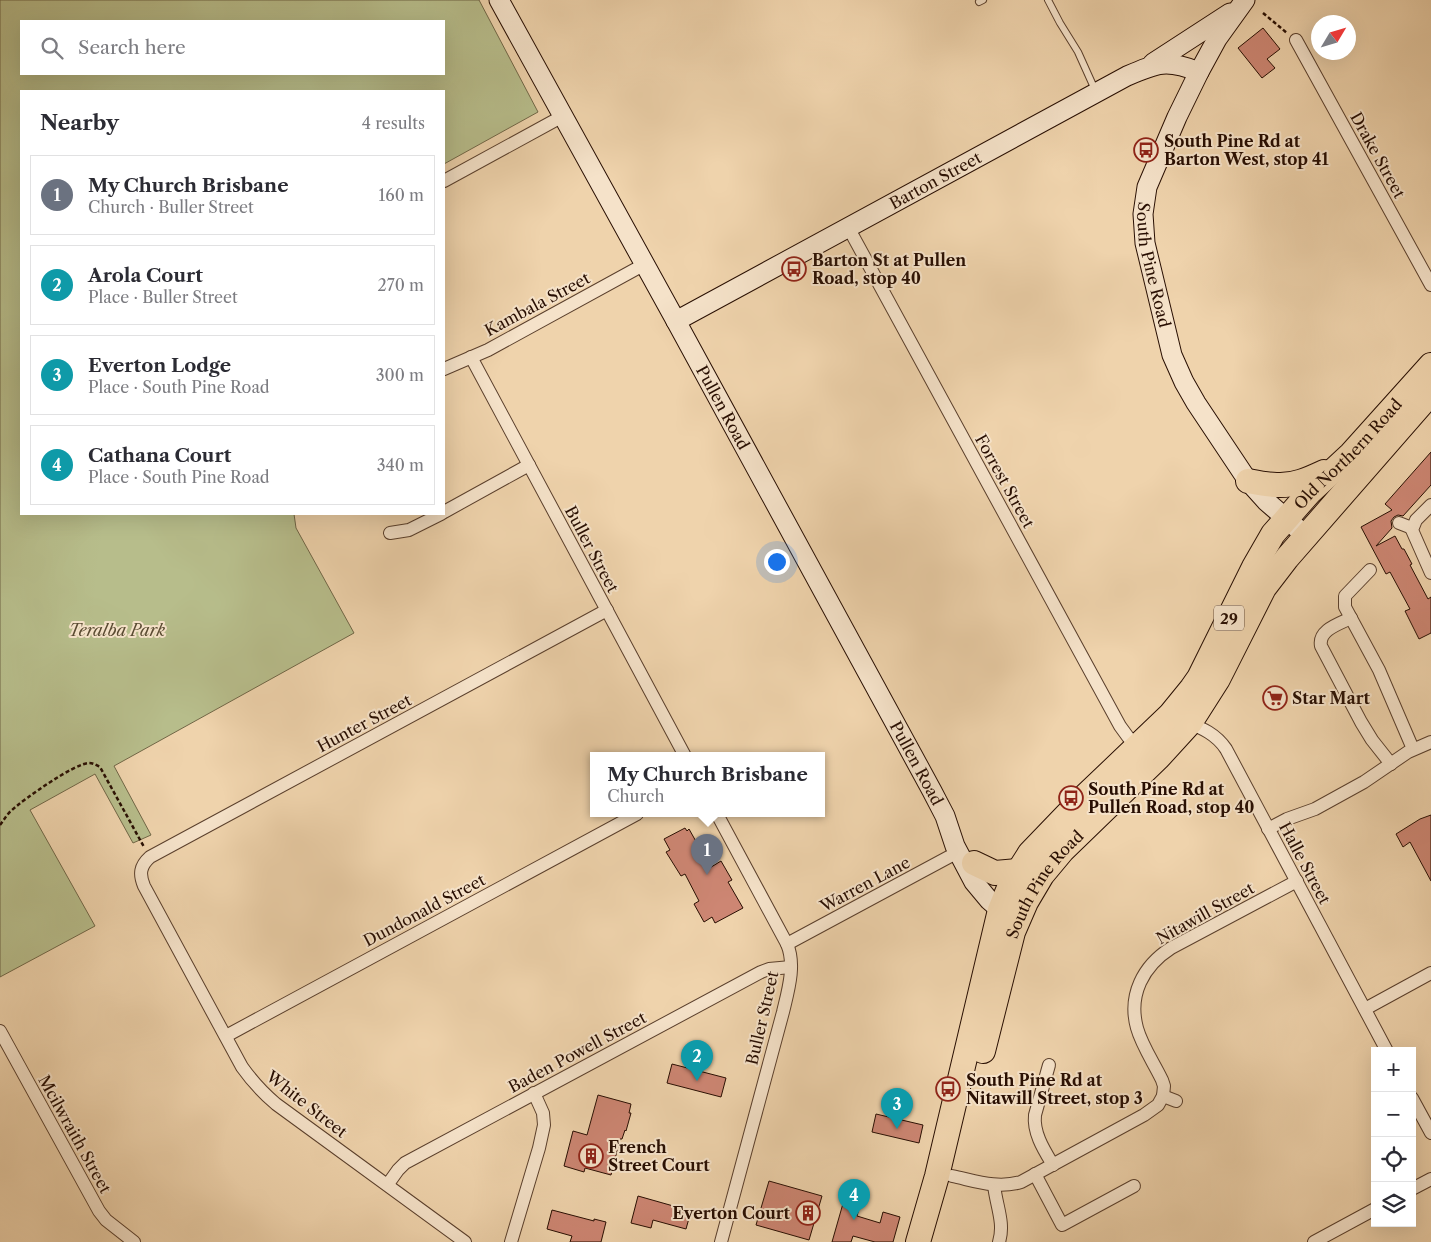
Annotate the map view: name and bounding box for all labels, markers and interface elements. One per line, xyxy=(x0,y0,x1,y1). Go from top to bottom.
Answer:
north arrow xyxy=(1311,15,1356,60)
search box xyxy=(20,20,445,75)
icon: search xyxy=(38,34,66,62)
text: Search here xyxy=(78,36,186,59)
street label: Drake Street xyxy=(1346,108,1410,202)
text: Nearby xyxy=(40,110,119,135)
text: 4 results xyxy=(362,113,425,133)
place label: South Pine Rd at Barton West, stop 41 xyxy=(1164,131,1330,169)
bus stop icon: South Pine Rd at Barton West, stop 41 xyxy=(1133,137,1159,163)
street label: Barton Street xyxy=(886,147,985,213)
text: My Church Brisbane xyxy=(88,174,289,197)
text: 1 xyxy=(53,185,61,205)
text: 160 m xyxy=(379,185,424,205)
text: Church · Buller Street xyxy=(88,197,254,217)
street label: South Pine Road xyxy=(1133,201,1175,330)
place label: Barton St at Pullen Road, stop 40 xyxy=(812,250,966,288)
bus stop icon: Barton St at Pullen Road, stop 40 xyxy=(781,256,807,282)
text: Arola Court xyxy=(88,264,203,287)
street label: Kambala Street xyxy=(481,268,593,340)
text: 2 xyxy=(52,275,62,295)
text: 270 m xyxy=(378,275,424,295)
text: Place · Buller Street xyxy=(88,287,238,307)
text: Everton Lodge xyxy=(88,354,231,377)
street label: Pullen Road xyxy=(692,362,754,453)
text: 3 xyxy=(52,365,62,385)
text: 300 m xyxy=(376,365,424,385)
text: Place · South Pine Road xyxy=(88,377,270,397)
street label: Old Northern Road xyxy=(1289,394,1406,513)
street label: Forrest Street xyxy=(971,431,1039,532)
text: Cathana Court xyxy=(88,444,231,467)
text: 4 xyxy=(52,455,62,475)
text: 340 m xyxy=(377,455,424,475)
text: Place · South Pine Road xyxy=(88,467,270,487)
street label: Buller Street xyxy=(561,502,623,596)
your location xyxy=(764,549,790,575)
road number: 29 xyxy=(1214,606,1244,630)
park label: Teralba Park xyxy=(69,620,166,640)
supermarket icon: Star Mart xyxy=(1262,685,1288,711)
place label: Star Mart xyxy=(1292,688,1371,708)
street label: Hunter Street xyxy=(313,690,415,756)
street label: Pullen Road xyxy=(886,718,948,809)
popup xyxy=(590,752,825,817)
text: My Church Brisbane xyxy=(607,763,808,786)
place label: South Pine Rd at Pullen Road, stop 40 xyxy=(1088,779,1254,817)
bus stop icon: South Pine Rd at Pullen Road, stop 40 xyxy=(1058,785,1084,811)
text: Church xyxy=(607,786,664,806)
street label: Halle Street xyxy=(1275,819,1335,908)
street label: South Pine Road xyxy=(1002,826,1088,941)
pin: 1 xyxy=(691,834,723,875)
street label: Warren Lane xyxy=(816,852,913,917)
street label: Dundonald Street xyxy=(360,869,489,951)
street label: Nitawill Street xyxy=(1153,878,1258,948)
street label: Buller Street xyxy=(742,969,783,1067)
street label: Baden Powell Street xyxy=(505,1007,650,1097)
pin: 2 xyxy=(681,1040,713,1081)
map controls xyxy=(1371,1047,1416,1227)
button: + xyxy=(1371,1047,1416,1092)
street label: White Street xyxy=(262,1066,352,1142)
place label: South Pine Rd at Nitawill Street, stop 3 xyxy=(966,1070,1143,1108)
street label: Mcilwraith Street xyxy=(34,1071,116,1197)
bus stop icon: South Pine Rd at Nitawill Street, stop 3 xyxy=(935,1076,961,1102)
pin: 3 xyxy=(881,1088,913,1129)
button: − xyxy=(1371,1092,1416,1137)
place label: French Street Court xyxy=(608,1137,710,1175)
button: locate xyxy=(1371,1137,1416,1182)
building icon: French Street Court xyxy=(578,1143,604,1169)
pin: 4 xyxy=(838,1179,870,1220)
button: layers xyxy=(1371,1182,1416,1227)
building icon: Everton Court xyxy=(795,1200,821,1226)
place label: Everton Court xyxy=(672,1203,791,1223)

